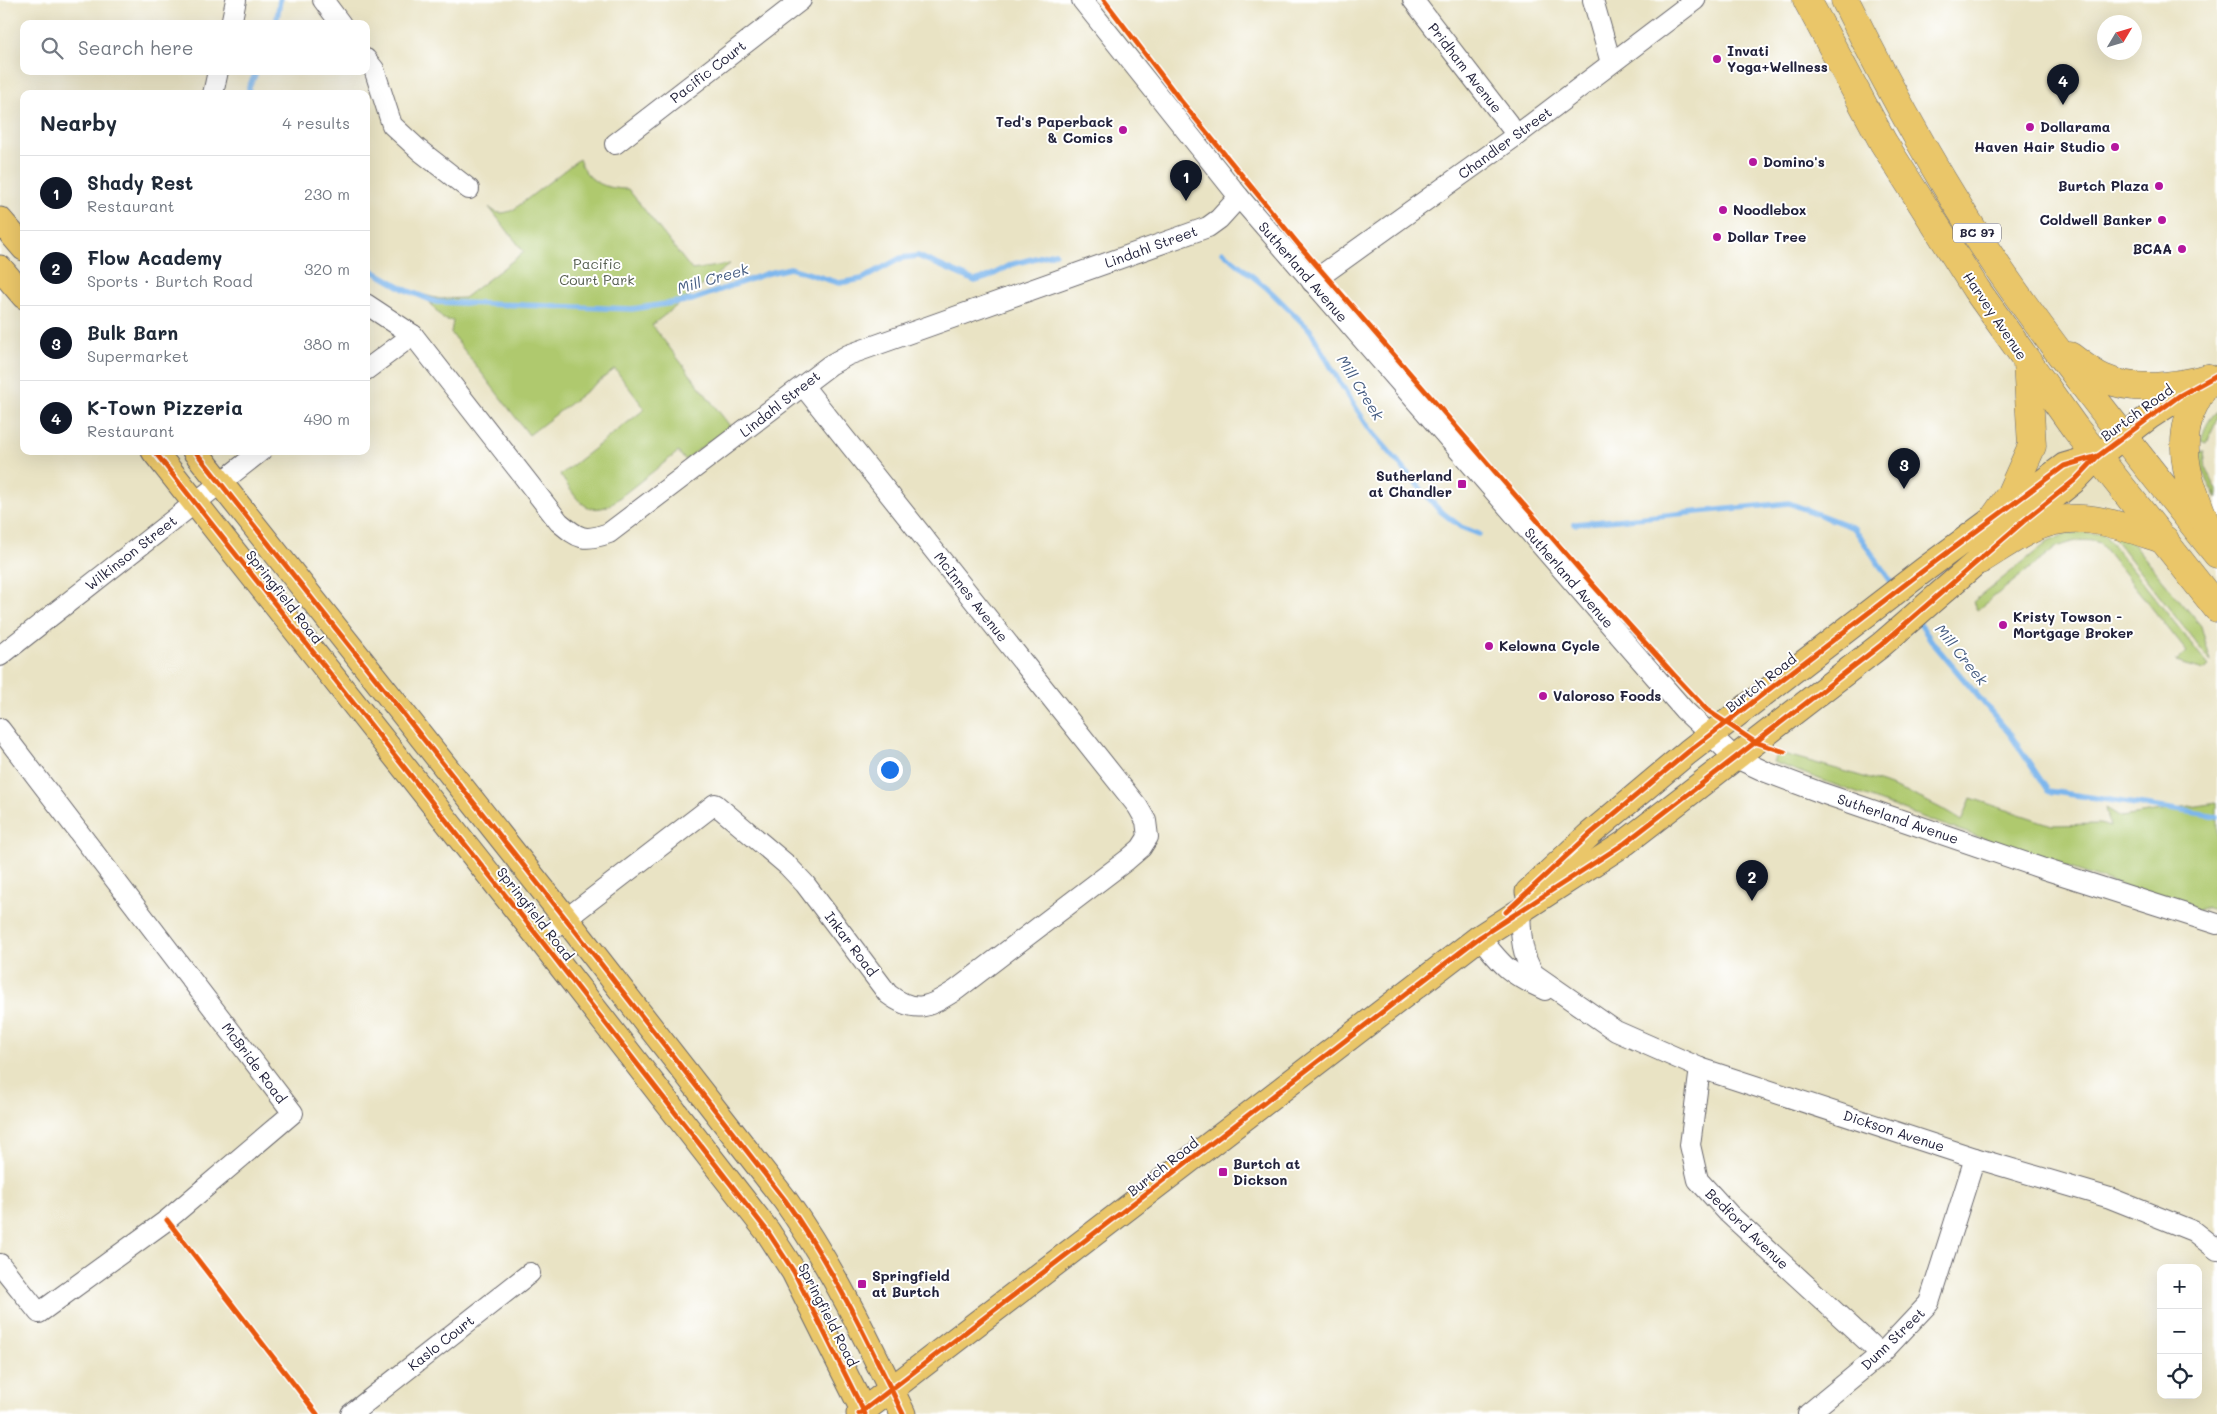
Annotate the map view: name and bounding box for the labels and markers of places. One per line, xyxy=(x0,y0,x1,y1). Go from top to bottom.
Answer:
place label: Invati Yoga+Wellness xyxy=(1727,41,1828,76)
marker: Invati Yoga+Wellness xyxy=(1711,53,1723,65)
pin: 4 xyxy=(2047,64,2079,105)
place label: Ted's Paperback & Comics xyxy=(996,112,1113,147)
place label: Dollarama xyxy=(2040,117,2111,136)
marker: Dollarama xyxy=(2024,121,2036,133)
marker: Ted's Paperback & Comics xyxy=(1117,124,1129,136)
place label: Haven Hair Studio xyxy=(1974,137,2105,156)
marker: Haven Hair Studio xyxy=(2109,141,2121,153)
place label: Domino's xyxy=(1763,152,1825,171)
marker: Domino's xyxy=(1747,156,1759,168)
pin: 1 xyxy=(1170,160,1202,201)
place label: Burtch Plaza xyxy=(2058,176,2149,195)
marker: Burtch Plaza xyxy=(2153,180,2165,192)
place label: Noodlebox xyxy=(1733,200,1806,219)
marker: Noodlebox xyxy=(1717,204,1729,216)
place label: Coldwell Banker xyxy=(2039,210,2152,229)
marker: Coldwell Banker xyxy=(2156,214,2168,226)
place label: Dollar Tree xyxy=(1727,227,1806,246)
marker: Dollar Tree xyxy=(1711,231,1723,243)
place label: BCAA xyxy=(2133,239,2172,258)
marker: BCAA xyxy=(2176,243,2188,255)
pin: 3 xyxy=(1888,448,1920,489)
place label: Sutherland at Chandler xyxy=(1369,466,1452,501)
marker: Sutherland at Chandler xyxy=(1456,478,1468,490)
place label: Kristy Towson - Mortgage Broker xyxy=(2013,607,2133,642)
marker: Kristy Towson - Mortgage Broker xyxy=(1997,619,2009,631)
place label: Kelowna Cycle xyxy=(1499,636,1600,655)
marker: Kelowna Cycle xyxy=(1483,640,1495,652)
place label: Valoroso Foods xyxy=(1553,686,1661,705)
marker: Valoroso Foods xyxy=(1537,690,1549,702)
pin: 2 xyxy=(1736,860,1768,901)
place label: Burtch at Dickson xyxy=(1233,1154,1300,1189)
marker: Burtch at Dickson xyxy=(1217,1166,1229,1178)
place label: Springfield at Burtch xyxy=(872,1266,950,1301)
marker: Springfield at Burtch xyxy=(856,1278,868,1290)

